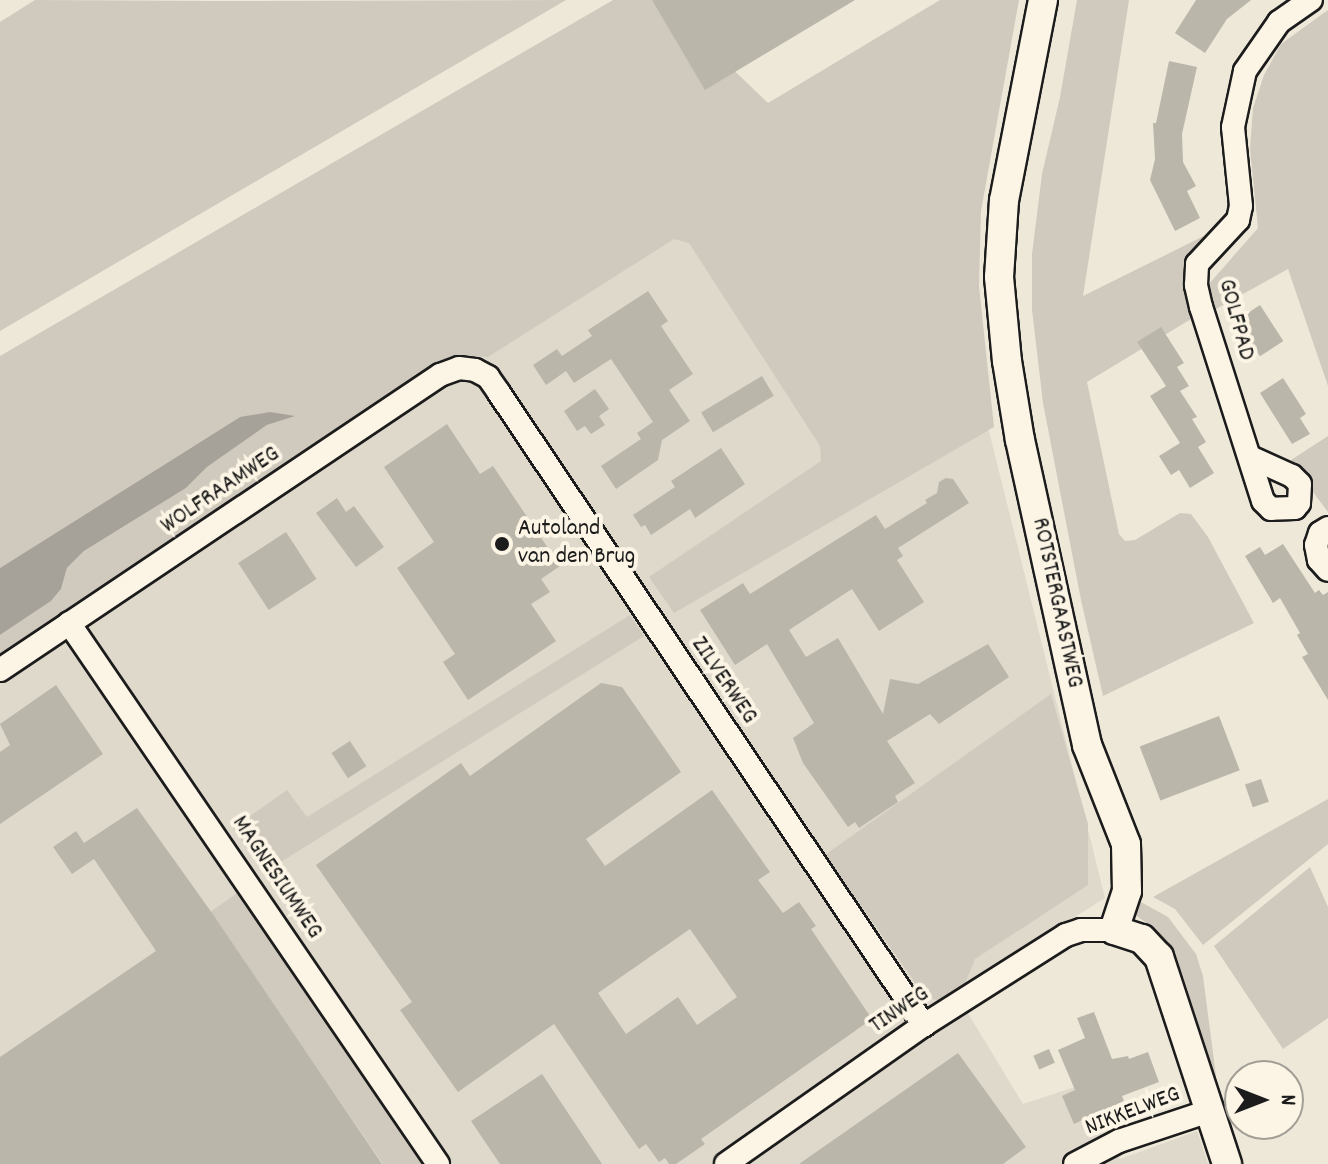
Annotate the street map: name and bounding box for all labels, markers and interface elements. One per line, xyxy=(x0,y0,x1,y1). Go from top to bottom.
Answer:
street label: GOLFPAD xyxy=(1210,276,1260,364)
street label: WOLFRAAMWEG xyxy=(156,441,286,541)
street label: ROTSTERGAASTWEG xyxy=(1024,515,1088,691)
place label: Autoland van den Brug xyxy=(518,516,635,572)
marker: Autoland van den Brug xyxy=(493,535,511,553)
street label: ZILVERWEG xyxy=(683,632,763,730)
street label: MAGNESIUMWEG xyxy=(224,811,328,945)
street label: TINWEG xyxy=(865,981,935,1041)
north arrow xyxy=(1224,1060,1304,1140)
street label: NIKKELWEG xyxy=(1082,1081,1184,1143)
text: N xyxy=(1271,1095,1302,1105)

